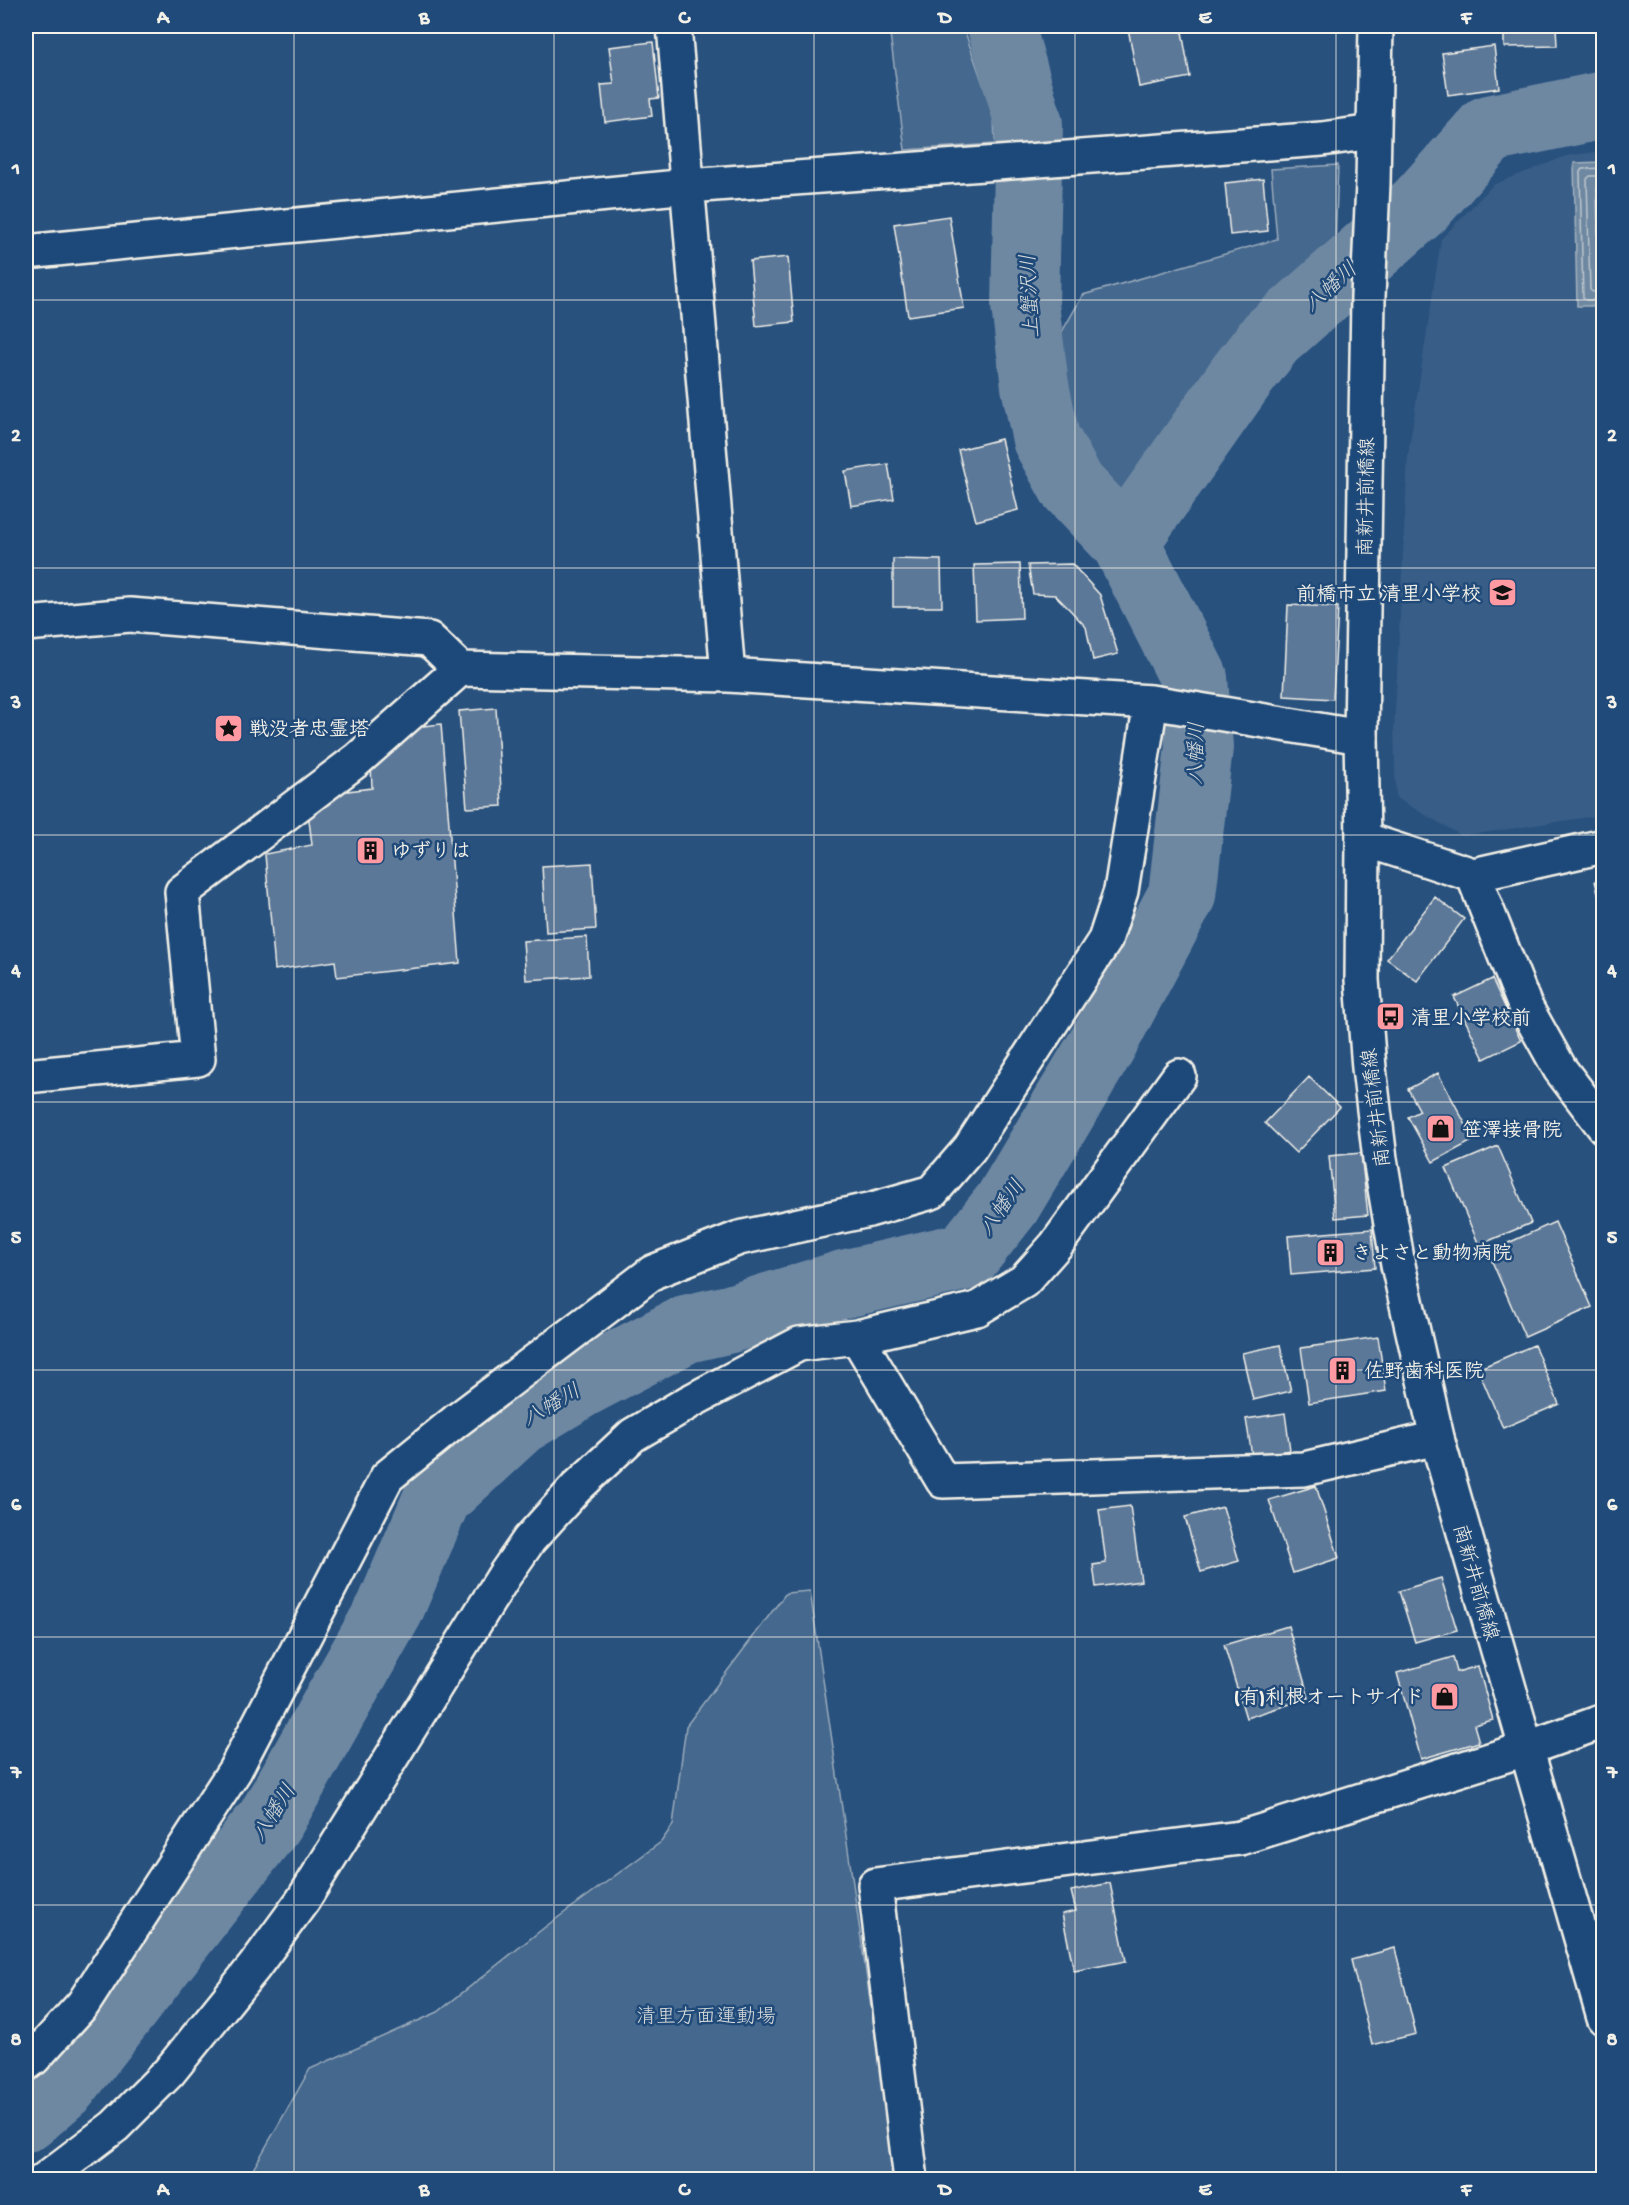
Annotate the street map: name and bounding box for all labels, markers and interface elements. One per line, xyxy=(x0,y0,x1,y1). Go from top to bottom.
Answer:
text: A xyxy=(156,8,171,31)
text: B xyxy=(418,8,430,31)
text: C xyxy=(678,8,692,31)
text: D xyxy=(936,8,952,31)
text: E xyxy=(1199,8,1213,31)
text: F xyxy=(1460,8,1473,31)
text: 1 xyxy=(11,159,20,182)
text: 1 xyxy=(1607,159,1616,182)
water label: 上蟹沢川 xyxy=(1017,253,1047,338)
water label: 八幡川 xyxy=(1300,257,1364,319)
text: 2 xyxy=(11,426,21,449)
text: 2 xyxy=(1607,426,1617,449)
street label: 南新井前橋線 xyxy=(1354,437,1381,557)
school or university icon: 前橋市立 清里小学校 xyxy=(1486,577,1518,609)
place label: 前橋市立 清里小学校 xyxy=(1296,583,1481,608)
text: 3 xyxy=(10,693,21,716)
text: 3 xyxy=(1606,693,1617,716)
place icon: 戦没者忠霊塔 xyxy=(212,712,244,744)
place label: 戦没者忠霊塔 xyxy=(249,718,369,743)
water label: 八幡川 xyxy=(1184,721,1212,785)
building icon: ゆずりは xyxy=(354,834,386,866)
place label: ゆずりは xyxy=(391,840,471,865)
text: 4 xyxy=(10,961,21,984)
text: 4 xyxy=(1606,961,1617,984)
bus stop icon: 清里小学校前 xyxy=(1374,1001,1406,1033)
place label: 清里小学校前 xyxy=(1411,1007,1531,1032)
street label: 南新井前橋線 xyxy=(1358,1047,1397,1169)
shop icon: 笹澤接骨院 xyxy=(1425,1113,1457,1145)
place label: 笹澤接骨院 xyxy=(1462,1119,1562,1144)
water label: 八幡川 xyxy=(975,1175,1032,1242)
text: 5 xyxy=(11,1228,22,1251)
text: 5 xyxy=(1607,1228,1618,1251)
building icon: きよさと動物病院 xyxy=(1315,1236,1347,1268)
place label: きよさと動物病院 xyxy=(1352,1242,1512,1267)
building icon: 佐野歯科医院 xyxy=(1327,1354,1359,1386)
place label: 佐野歯科医院 xyxy=(1364,1360,1484,1385)
water label: 八幡川 xyxy=(519,1380,586,1434)
text: 6 xyxy=(11,1495,22,1518)
text: 6 xyxy=(1607,1495,1618,1518)
street label: 南新井前橋線 xyxy=(1446,1522,1503,1644)
shop icon: (有)利根オートサイド xyxy=(1429,1680,1461,1712)
place label: (有)利根オートサイド xyxy=(1234,1686,1424,1711)
text: 7 xyxy=(10,1763,23,1786)
text: 7 xyxy=(1606,1763,1619,1786)
water label: 八幡川 xyxy=(247,1780,304,1847)
park label: 清里方面運動場 xyxy=(636,2005,776,2030)
text: 8 xyxy=(11,2030,22,2053)
text: 8 xyxy=(1607,2030,1618,2053)
text: A xyxy=(156,2180,171,2203)
text: B xyxy=(418,2180,430,2203)
text: C xyxy=(678,2180,692,2203)
text: D xyxy=(936,2180,952,2203)
text: E xyxy=(1199,2180,1213,2203)
text: F xyxy=(1460,2180,1473,2203)

